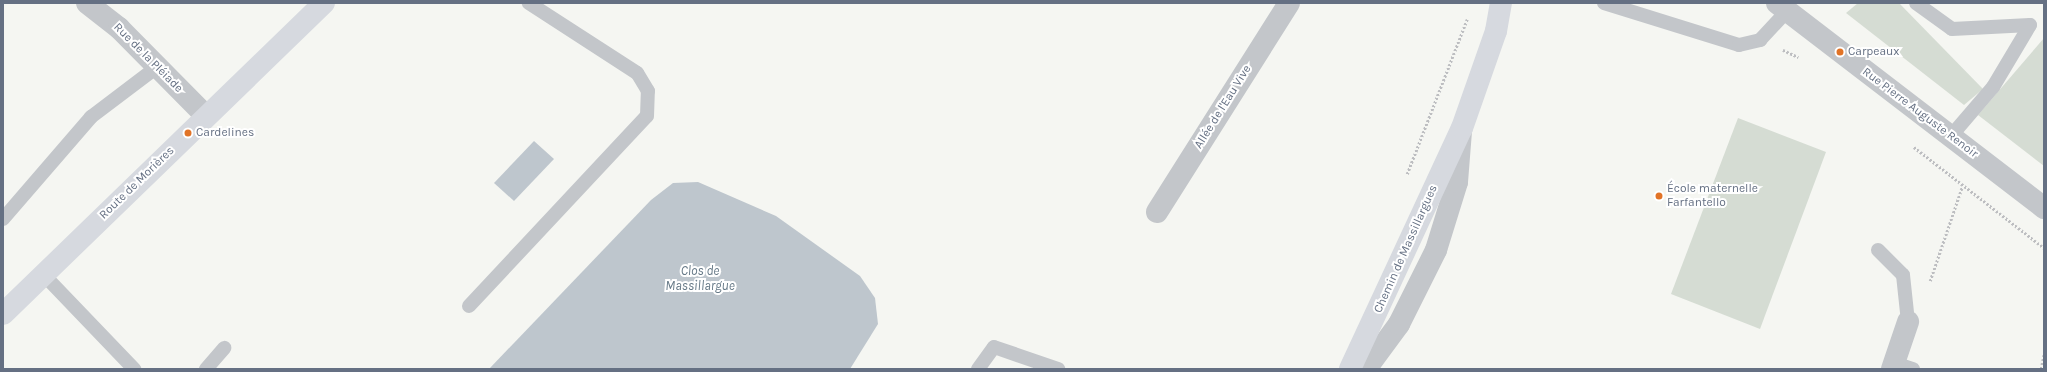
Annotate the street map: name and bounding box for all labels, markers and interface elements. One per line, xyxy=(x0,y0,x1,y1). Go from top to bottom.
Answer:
street label: Rue de la Pléiade xyxy=(110,20,186,96)
place label: Carpeaux xyxy=(1848,45,1899,59)
marker: Carpeaux xyxy=(1835,47,1845,57)
street label: Allée de l'Eau Vive xyxy=(1191,63,1255,151)
street label: Rue Pierre Auguste Renoir xyxy=(1859,65,1981,161)
place label: Cardelines xyxy=(196,126,254,140)
marker: Cardelines xyxy=(183,128,193,138)
street label: Route de Morières xyxy=(97,144,177,222)
place label: École maternelle Farfantello xyxy=(1667,182,1758,210)
street label: Chemin de Massillargues xyxy=(1371,183,1441,315)
marker: École maternelle Farfantello xyxy=(1654,191,1664,201)
water label: Clos de Massillargue xyxy=(665,264,735,295)

